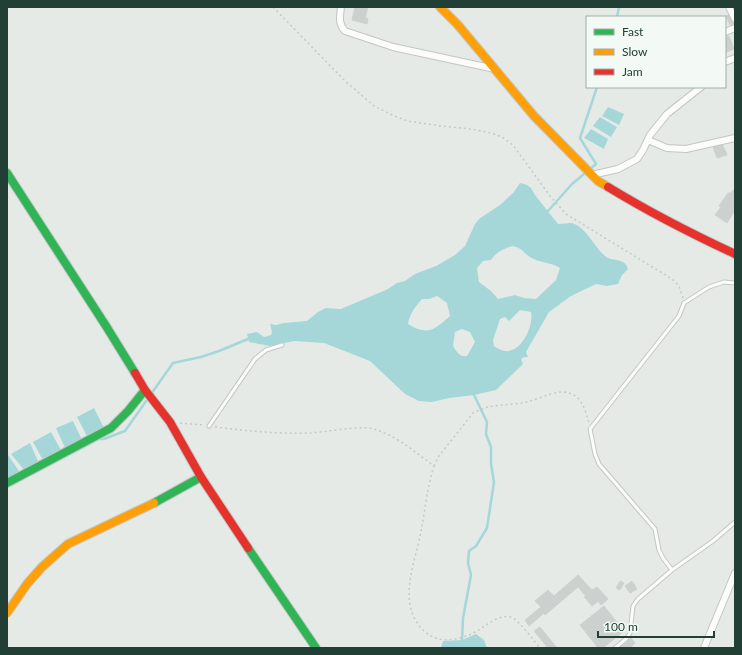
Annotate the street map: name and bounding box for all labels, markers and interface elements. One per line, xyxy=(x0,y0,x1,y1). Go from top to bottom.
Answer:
legend xyxy=(586,16,726,88)
text: Fast xyxy=(622,24,644,39)
text: Slow xyxy=(622,44,648,59)
text: Jam xyxy=(622,64,643,79)
scale bar xyxy=(598,613,714,639)
text: 100 m xyxy=(604,619,638,634)

